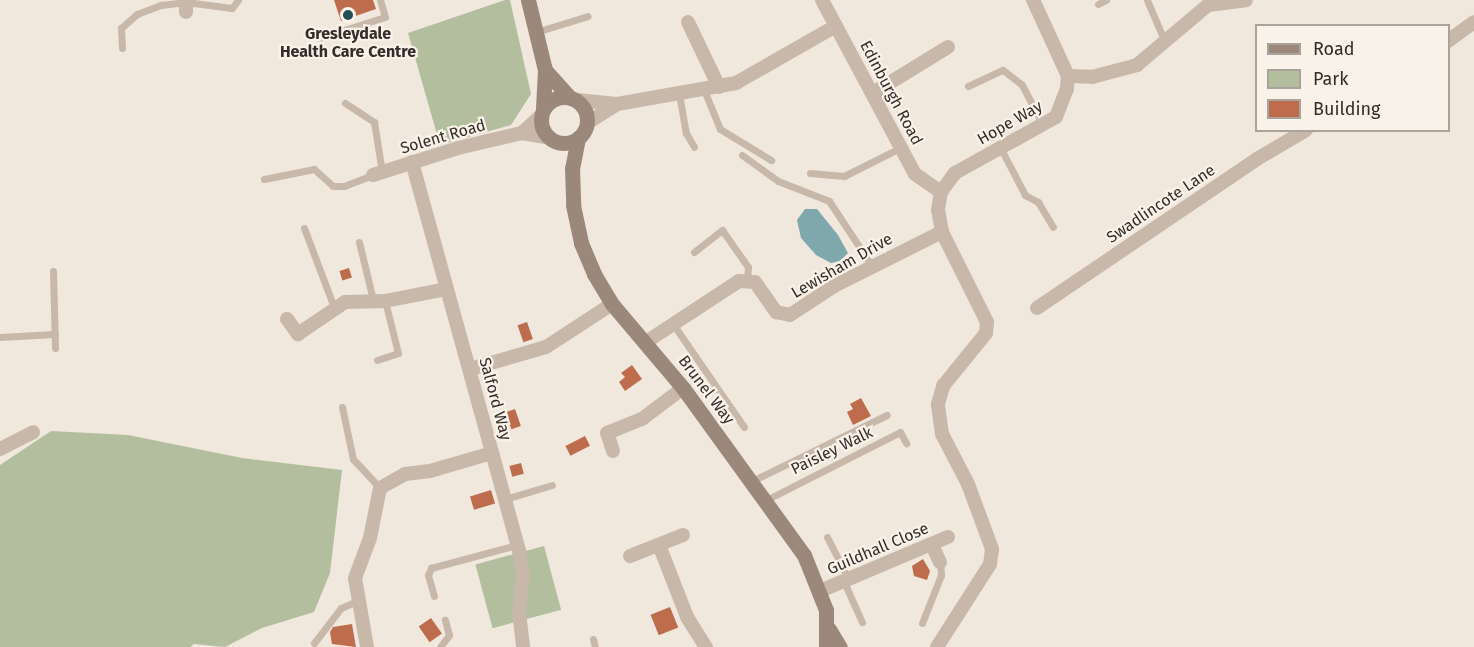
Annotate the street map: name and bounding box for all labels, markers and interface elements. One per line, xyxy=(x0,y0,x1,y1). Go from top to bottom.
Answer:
marker: Gresleydale Health Care Centre xyxy=(341,8,355,22)
place label: Gresleydale Health Care Centre xyxy=(280,24,416,62)
legend xyxy=(1255,24,1450,132)
street label: Edinburgh Road xyxy=(855,38,927,148)
text: Road xyxy=(1313,38,1355,60)
text: Park xyxy=(1313,68,1348,90)
street label: Hope Way xyxy=(974,97,1046,149)
text: Building xyxy=(1313,98,1380,120)
street label: Solent Road xyxy=(398,116,488,158)
street label: Swadlincote Lane xyxy=(1103,161,1219,247)
street label: Lewisham Drive xyxy=(788,229,896,303)
street label: Brunel Way xyxy=(674,352,738,428)
street label: Salford Way xyxy=(475,355,515,443)
street label: Paisley Walk xyxy=(788,423,876,479)
street label: Guildhall Close xyxy=(824,519,932,579)

